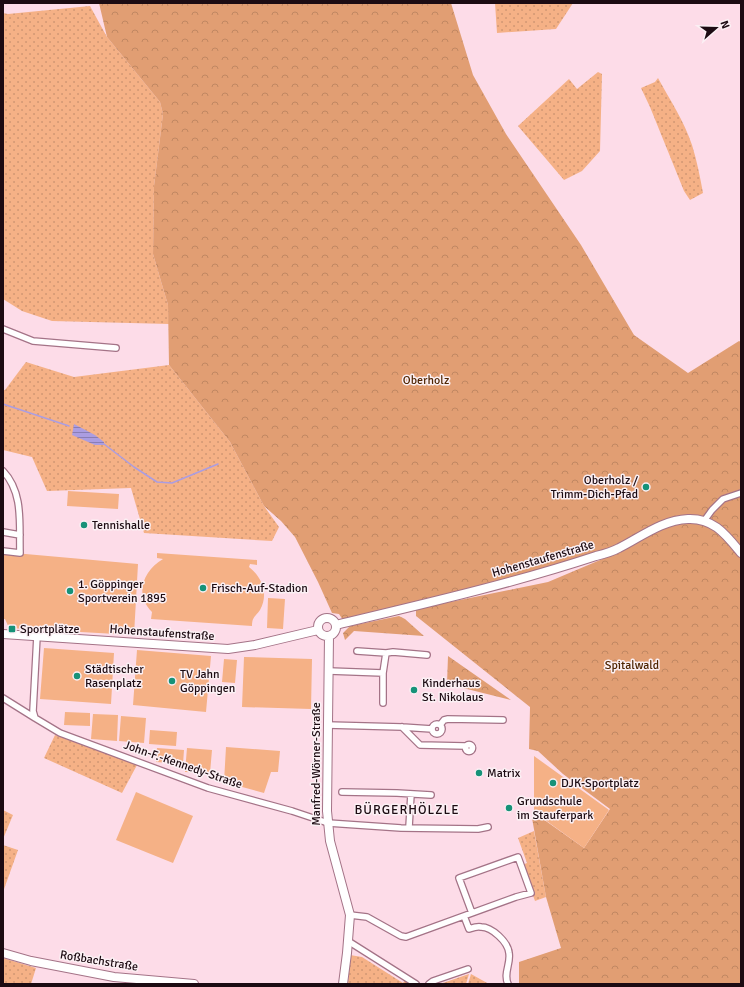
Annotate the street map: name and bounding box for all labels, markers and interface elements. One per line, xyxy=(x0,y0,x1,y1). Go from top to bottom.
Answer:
north arrow xyxy=(696,8,736,48)
text: N xyxy=(718,19,732,31)
park label: Oberholz xyxy=(403,373,449,388)
place label: Oberholz / Trimm-Dich-Pfad xyxy=(551,473,638,502)
marker: Oberholz / Trimm-Dich-Pfad xyxy=(641,482,651,492)
place label: Tennishalle xyxy=(92,518,150,533)
marker: Tennishalle xyxy=(79,520,89,530)
street label: Hohenstaufenstraße xyxy=(490,537,596,581)
place label: 1. Göppinger Sportverein 1895 xyxy=(78,577,166,606)
place label: Frisch-Auf-Stadion xyxy=(211,581,308,596)
marker: Frisch-Auf-Stadion xyxy=(198,583,208,593)
marker: 1. Göppinger Sportverein 1895 xyxy=(65,586,75,596)
place label: Sportplätze xyxy=(20,622,80,637)
street label: Hohenstaufenstraße xyxy=(109,622,215,644)
marker: Sportplätze xyxy=(7,624,17,634)
park label: Spitalwald xyxy=(605,658,659,673)
place label: Städtischer Rasenplatz xyxy=(85,662,144,691)
place label: TV Jahn Göppingen xyxy=(180,667,235,696)
marker: Städtischer Rasenplatz xyxy=(72,671,82,681)
marker: TV Jahn Göppingen xyxy=(167,676,177,686)
place label: Kinderhaus St. Nikolaus xyxy=(422,676,484,705)
marker: Kinderhaus St. Nikolaus xyxy=(409,685,419,695)
street label: Manfred-Wörner-Straße xyxy=(309,702,324,826)
street label: John-F.-Kennedy-Straße xyxy=(122,738,244,792)
place label: Matrix xyxy=(487,766,521,781)
marker: Matrix xyxy=(474,768,484,778)
place label: DJK-Sportplatz xyxy=(561,776,639,791)
marker: DJK-Sportplatz xyxy=(548,778,558,788)
place label: Grundschule im Stauferpark xyxy=(517,794,593,823)
district label: BÜRGERHÖLZLE xyxy=(355,801,460,818)
marker: Grundschule im Stauferpark xyxy=(504,803,514,813)
street label: Roßbachstraße xyxy=(59,947,139,975)

